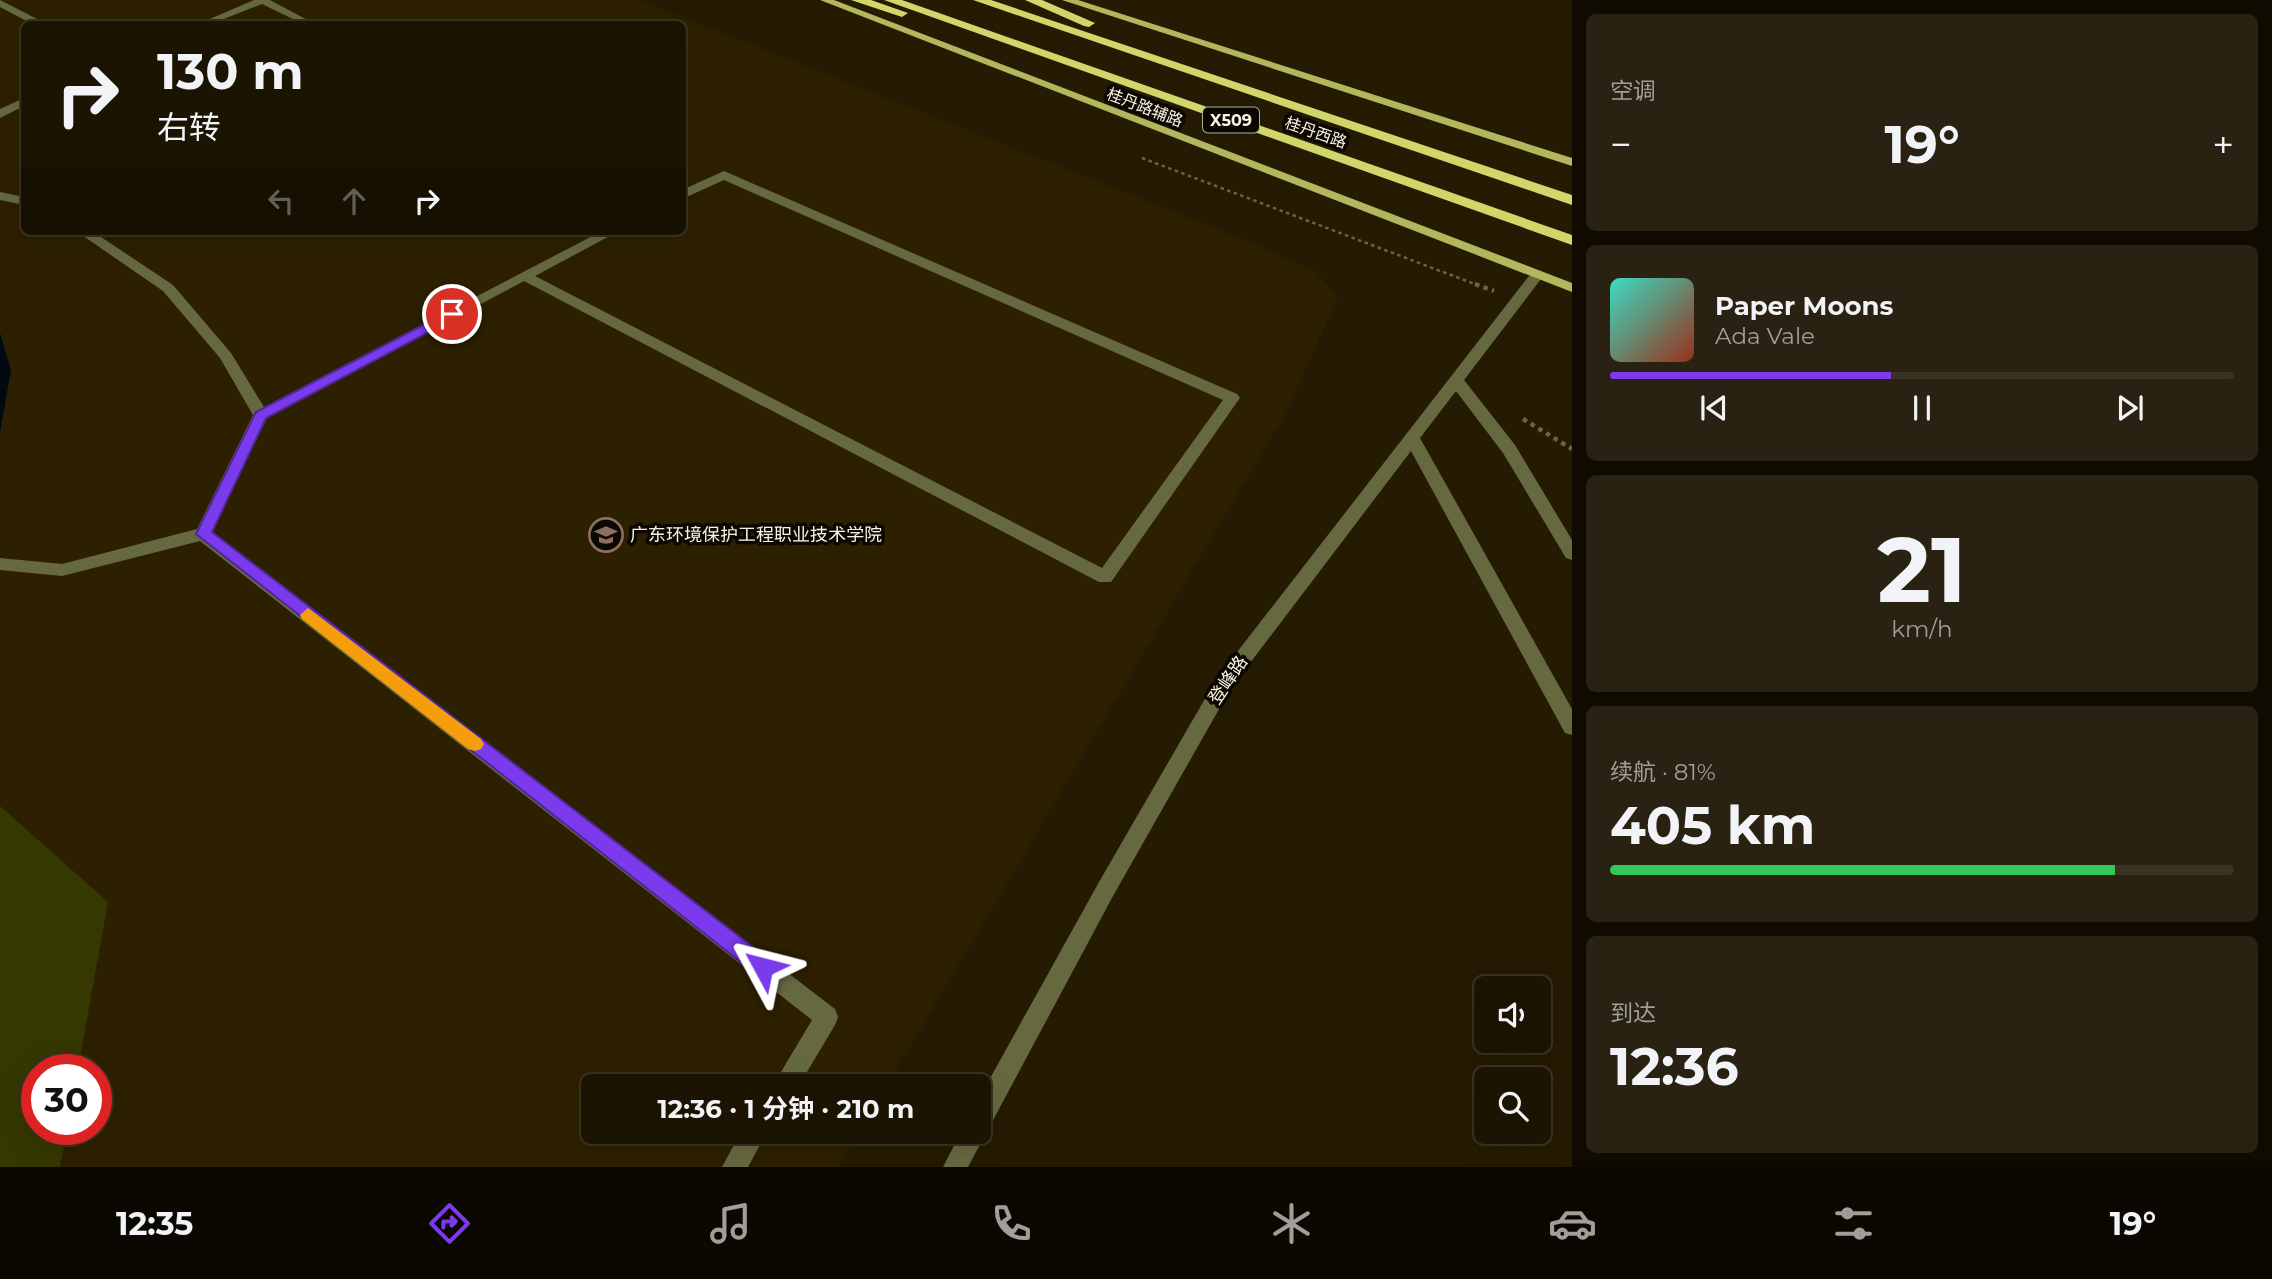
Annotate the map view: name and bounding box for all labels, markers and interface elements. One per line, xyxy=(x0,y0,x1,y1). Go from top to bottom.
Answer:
text: 130 m xyxy=(157,42,304,101)
icon: right xyxy=(42,49,133,140)
text: 空调 xyxy=(1610,77,1656,105)
street label: 桂丹路辅路 xyxy=(1104,84,1186,131)
text: 右转 xyxy=(157,108,221,147)
road number: X509 xyxy=(1203,108,1259,132)
street label: 桂丹西路 xyxy=(1282,113,1349,152)
text: 19° xyxy=(1884,113,1960,176)
text: − xyxy=(1610,121,1632,168)
text: + xyxy=(2212,121,2234,168)
icon: left xyxy=(262,182,300,220)
icon: ahead xyxy=(335,182,373,220)
icon: right xyxy=(408,182,446,220)
pin xyxy=(422,284,482,344)
text: Paper Moons xyxy=(1715,290,1893,322)
icon: arrive xyxy=(433,295,471,333)
text: Ada Vale xyxy=(1715,322,1815,350)
icon: previous xyxy=(1695,389,1733,427)
icon: pause xyxy=(1903,389,1941,427)
icon: next xyxy=(2111,389,2149,427)
text: 21 xyxy=(1877,514,1967,625)
school or university icon: 广东环境保护工程职业技术学院 xyxy=(587,516,625,554)
place label: 广东环境保护工程职业技术学院 xyxy=(630,524,882,546)
text: km/h xyxy=(1891,615,1953,643)
street label: 登峰路 xyxy=(1204,651,1252,709)
text: 续航 · 81% xyxy=(1610,758,1716,786)
text: 405 km xyxy=(1610,794,1815,857)
position arrow xyxy=(726,930,800,1004)
map controls xyxy=(1474,976,1551,1144)
button: sound xyxy=(1474,976,1551,1053)
text: 到达 xyxy=(1610,999,1656,1027)
text: 12:36 xyxy=(1610,1035,1739,1098)
speed limit sign: 30 xyxy=(21,1054,112,1145)
button: search xyxy=(1474,1067,1551,1144)
text: 12:36 · 1 分钟 · 210 m xyxy=(658,1093,914,1125)
icon: directions xyxy=(425,1199,474,1248)
icon: music xyxy=(706,1199,755,1248)
icon: phone xyxy=(987,1199,1036,1248)
icon: climate xyxy=(1267,1199,1316,1248)
icon: car xyxy=(1548,1199,1597,1248)
icon: filters xyxy=(1829,1199,1878,1248)
text: 12:35 xyxy=(116,1204,193,1243)
text: 19° xyxy=(2110,1204,2156,1243)

